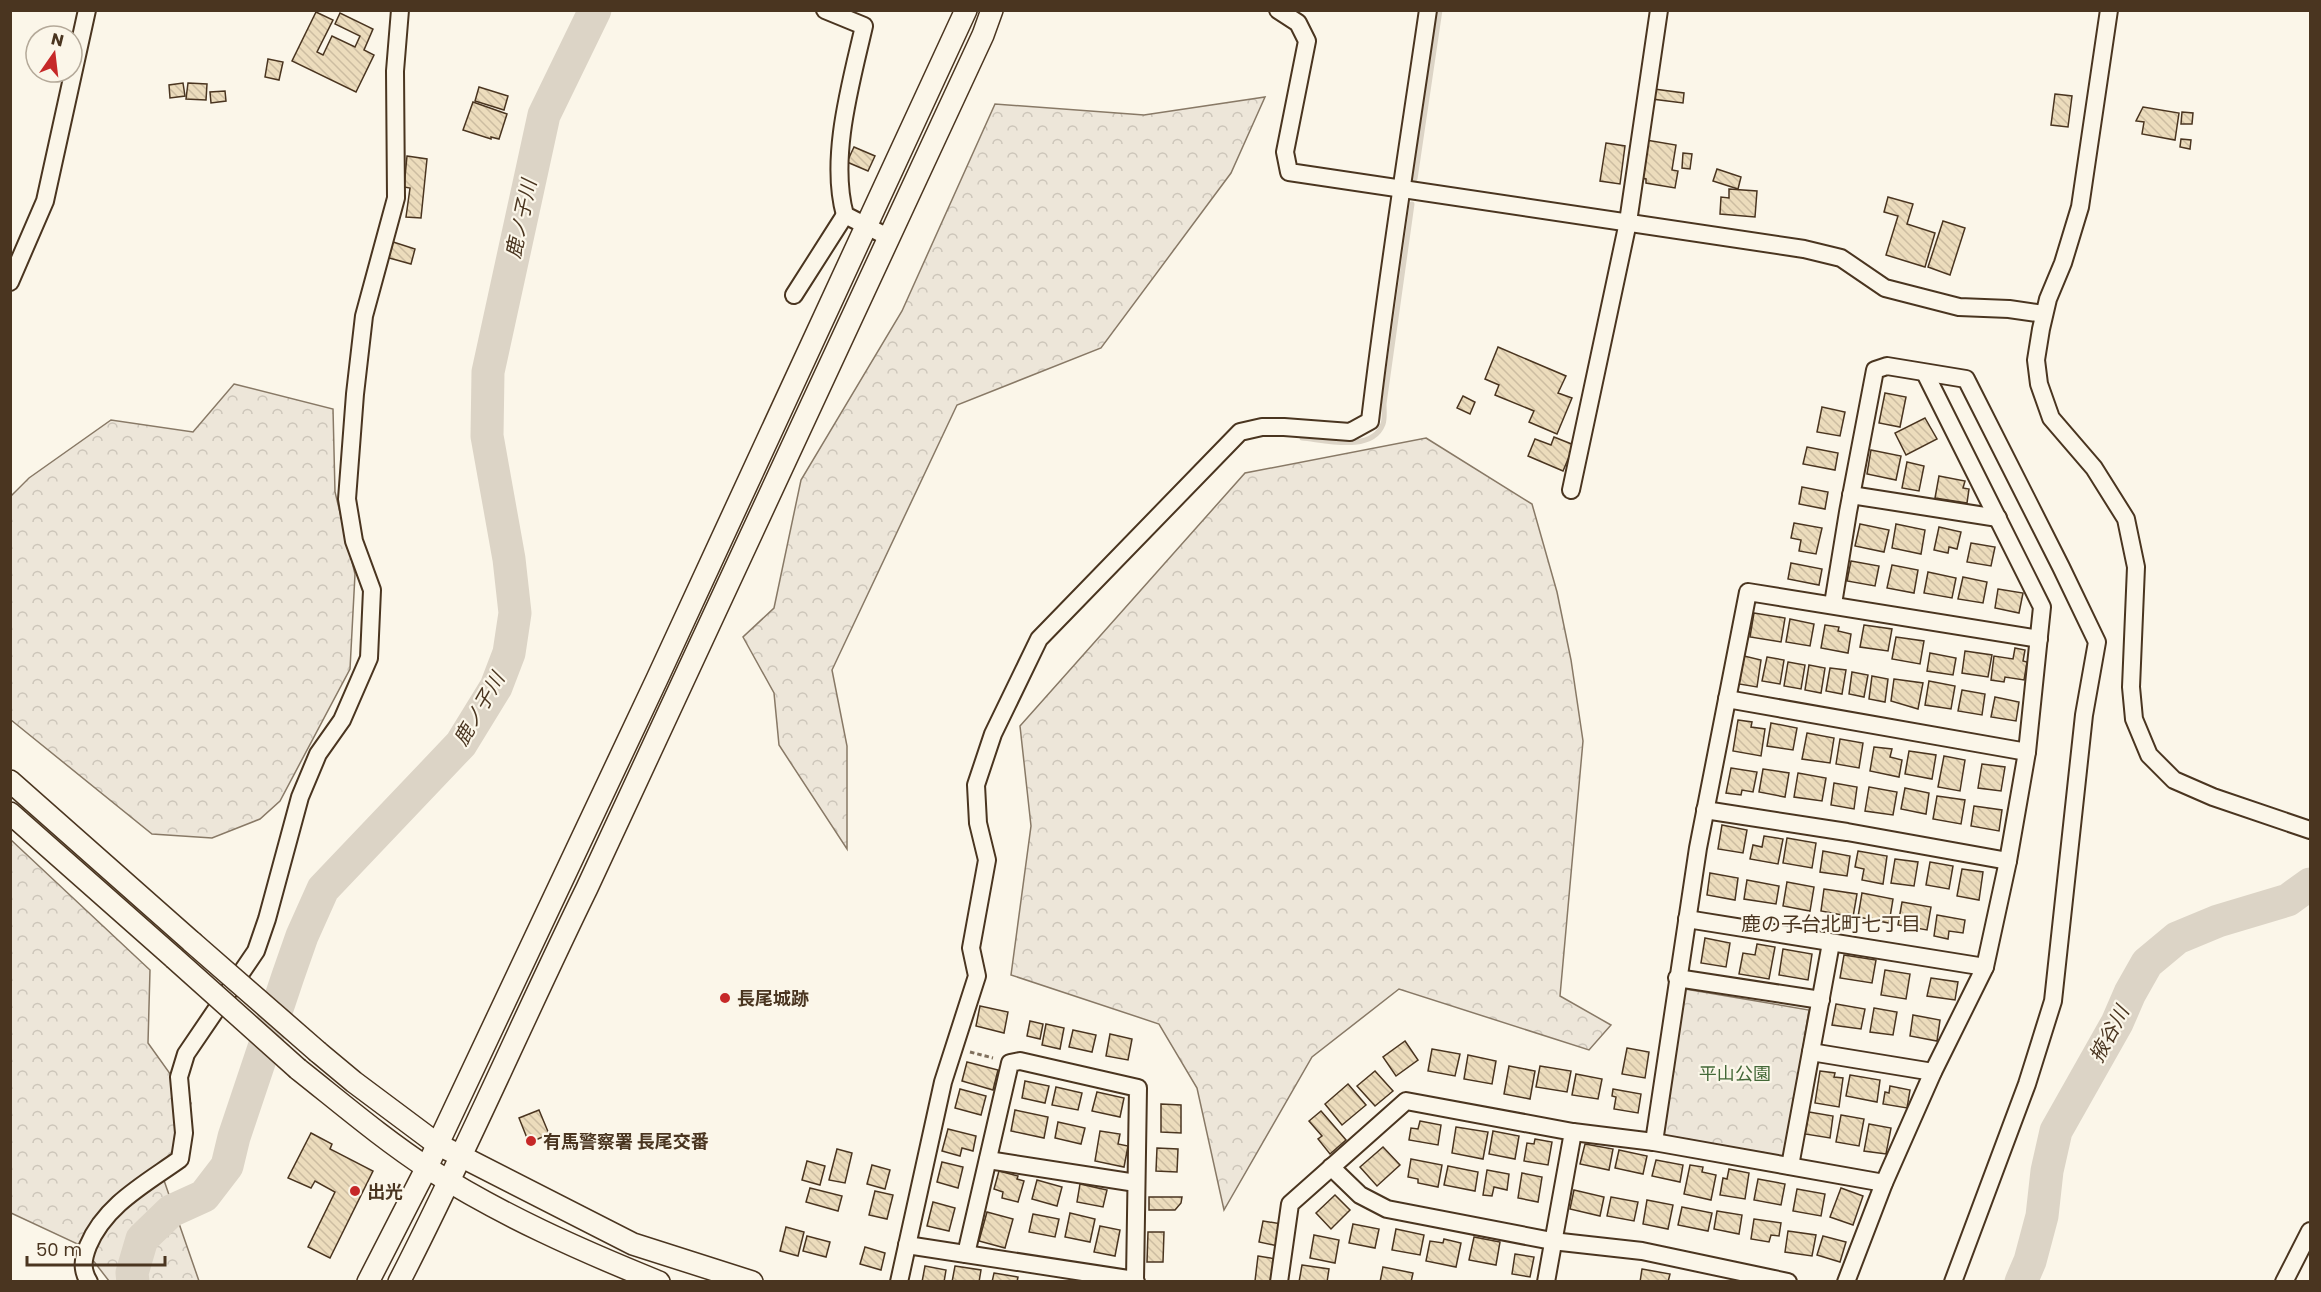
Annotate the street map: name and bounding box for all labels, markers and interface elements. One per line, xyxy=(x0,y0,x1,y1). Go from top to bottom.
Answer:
north arrow xyxy=(24,24,84,84)
text: N xyxy=(49,27,66,53)
water label: 鹿ノ子川 xyxy=(499,175,543,261)
water label: 鹿ノ子川 xyxy=(447,666,512,751)
district label: 鹿の子台北町七丁目 xyxy=(1741,910,1921,938)
place label: 長尾城跡 xyxy=(737,986,809,1011)
marker: 長尾城跡 xyxy=(718,991,732,1005)
water label: 掖谷川 xyxy=(2083,999,2136,1067)
park label: 平山公園 xyxy=(1699,1061,1771,1086)
place label: 有馬警察署 長尾交番 xyxy=(543,1129,709,1154)
marker: 有馬警察署 長尾交番 xyxy=(524,1134,538,1148)
place label: 出光 xyxy=(367,1179,403,1204)
marker: 出光 xyxy=(348,1184,362,1198)
scale bar xyxy=(27,1229,165,1267)
text: 50 m xyxy=(36,1237,82,1262)

